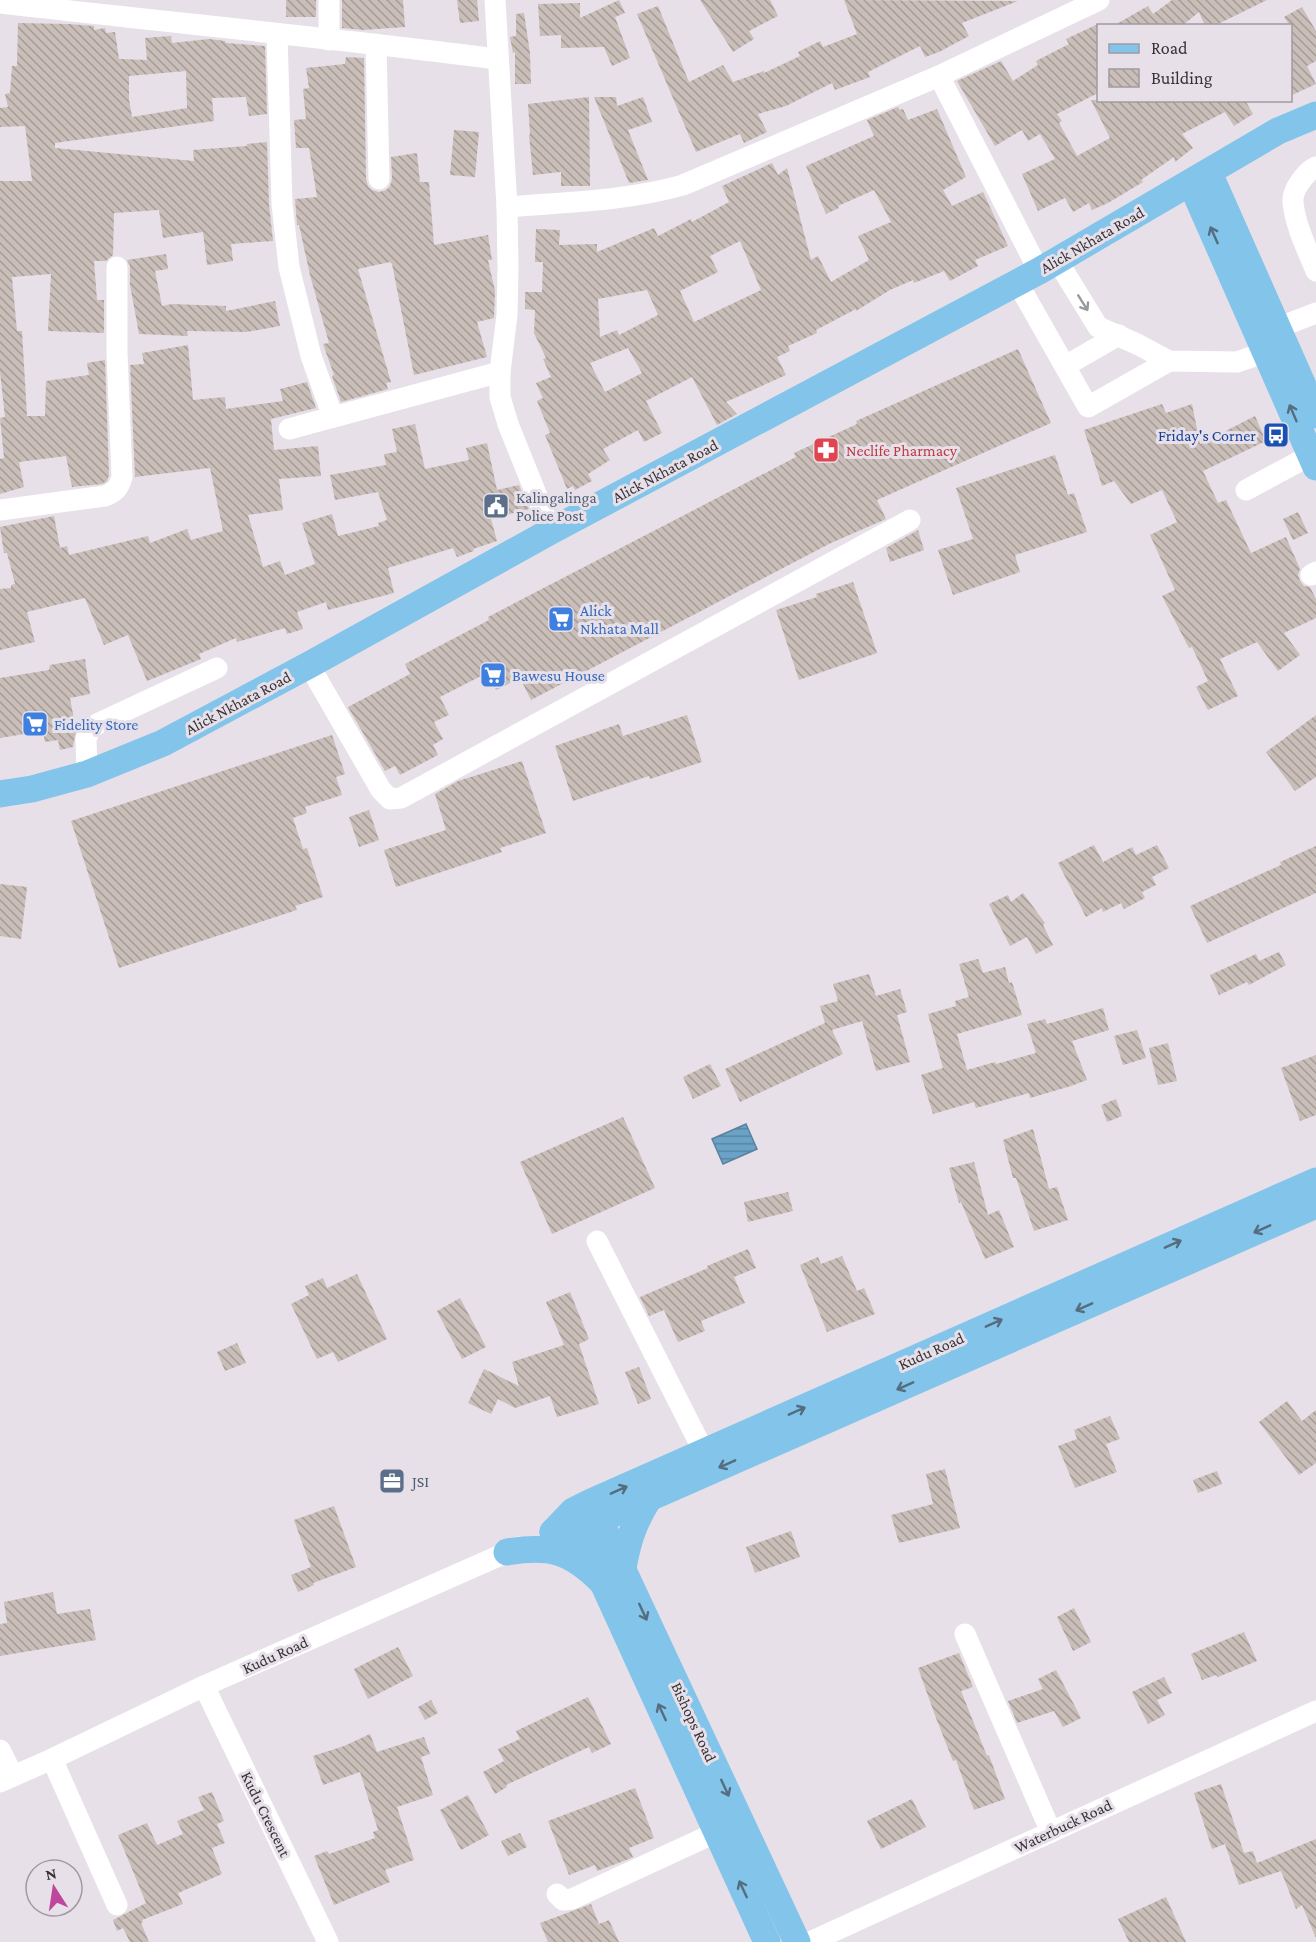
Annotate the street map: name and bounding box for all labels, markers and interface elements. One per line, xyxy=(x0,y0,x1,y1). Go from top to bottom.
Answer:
legend xyxy=(1097,24,1292,102)
text: Road xyxy=(1151,38,1188,58)
text: Building xyxy=(1151,68,1213,88)
street label: Alick Nkhata Road xyxy=(1037,203,1147,277)
one-way arrow xyxy=(1208,226,1220,244)
one-way arrow xyxy=(1078,294,1090,311)
one-way arrow xyxy=(1287,405,1298,423)
bus stop icon: Friday's Corner xyxy=(1261,420,1291,450)
place label: Friday's Corner xyxy=(1158,427,1256,445)
pharmacy icon: Neclife Pharmacy xyxy=(811,435,841,465)
street label: Alick Nkhata Road xyxy=(609,436,721,506)
place label: Neclife Pharmacy xyxy=(846,442,958,460)
place label: Kalingalinga Police Post xyxy=(516,489,597,524)
public building icon: Kalingalinga Police Post xyxy=(481,491,511,521)
place label: Alick Nkhata Mall xyxy=(580,602,659,637)
supermarket icon: Alick Nkhata Mall xyxy=(546,604,576,634)
supermarket icon: Bawesu House xyxy=(478,660,508,690)
place label: Bawesu House xyxy=(512,667,605,684)
street label: Alick Nkhata Road xyxy=(182,668,294,738)
supermarket icon: Fidelity Store xyxy=(20,709,50,739)
place label: Fidelity Store xyxy=(54,716,138,734)
one-way arrow xyxy=(1254,1224,1272,1235)
one-way arrow xyxy=(1163,1238,1181,1249)
one-way arrow xyxy=(1075,1302,1093,1313)
one-way arrow xyxy=(985,1317,1003,1328)
street label: Kudu Road xyxy=(896,1329,967,1373)
one-way arrow xyxy=(897,1380,915,1392)
one-way arrow xyxy=(787,1404,805,1416)
one-way arrow xyxy=(718,1459,736,1470)
office icon: JSI xyxy=(377,1466,407,1496)
place label: JSI xyxy=(410,1473,429,1491)
one-way arrow xyxy=(609,1483,627,1495)
one-way arrow xyxy=(638,1602,649,1620)
street label: Kudu Road xyxy=(240,1633,311,1677)
street label: Bishops Road xyxy=(667,1680,720,1765)
one-way arrow xyxy=(655,1703,667,1721)
street label: Kudu Crescent xyxy=(238,1769,294,1860)
one-way arrow xyxy=(720,1779,732,1797)
street label: Waterbuck Road xyxy=(1012,1796,1115,1856)
north arrow xyxy=(24,1858,84,1918)
text: N xyxy=(44,1864,58,1883)
one-way arrow xyxy=(736,1880,748,1898)

